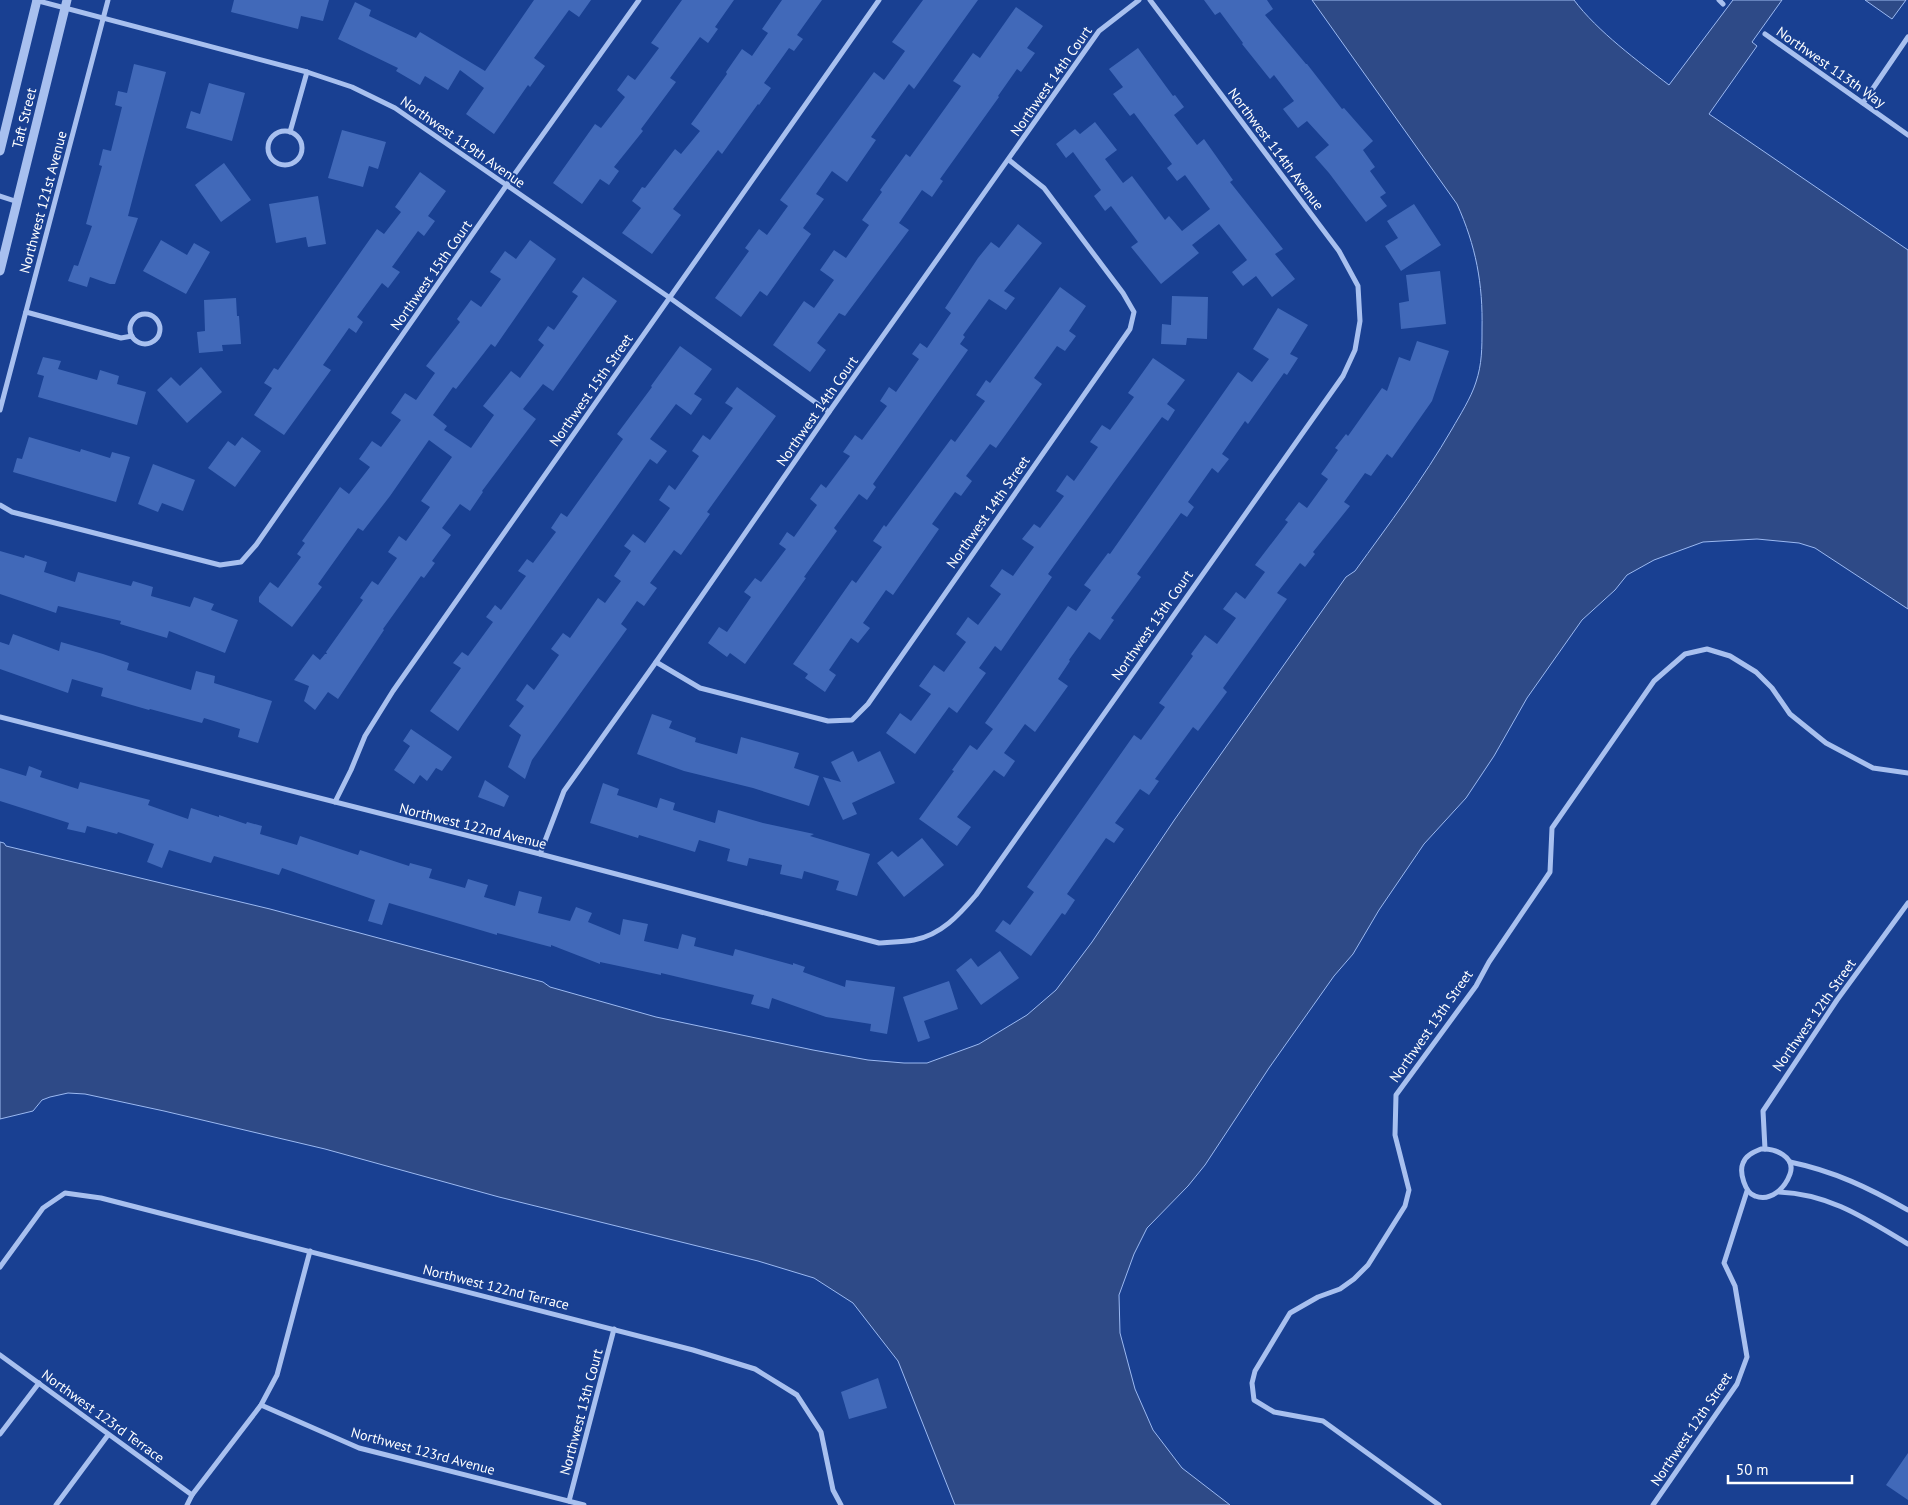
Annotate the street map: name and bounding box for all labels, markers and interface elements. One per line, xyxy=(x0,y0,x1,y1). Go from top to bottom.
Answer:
street label: Northwest 14th Court xyxy=(1006,22,1096,139)
street label: Northwest 113th Way xyxy=(1773,23,1890,112)
street label: Northwest 114th Avenue xyxy=(1224,84,1328,214)
street label: Taft Street xyxy=(8,86,40,150)
street label: Northwest 119th Avenue xyxy=(397,92,529,192)
street label: Northwest 121st Avenue xyxy=(15,129,71,275)
street label: Northwest 15th Court xyxy=(386,216,476,333)
street label: Northwest 15th Street xyxy=(545,330,637,450)
street label: Northwest 14th Court xyxy=(772,352,862,469)
street label: Northwest 14th Street xyxy=(942,452,1034,572)
street label: Northwest 13th Court xyxy=(1107,566,1197,683)
street label: Northwest 122nd Avenue xyxy=(397,799,549,853)
street label: Northwest 12th Street xyxy=(1768,955,1860,1075)
street label: Northwest 13th Street xyxy=(1385,966,1477,1086)
street label: Northwest 122nd Terrace xyxy=(421,1260,571,1314)
street label: Northwest 13th Court xyxy=(555,1347,607,1477)
street label: Northwest 123rd Terrace xyxy=(38,1365,168,1467)
street label: Northwest 12th Street xyxy=(1646,1369,1736,1489)
street label: Northwest 123rd Avenue xyxy=(349,1423,497,1479)
scale bar xyxy=(1728,1452,1852,1484)
text: 50 m xyxy=(1736,1460,1769,1479)

